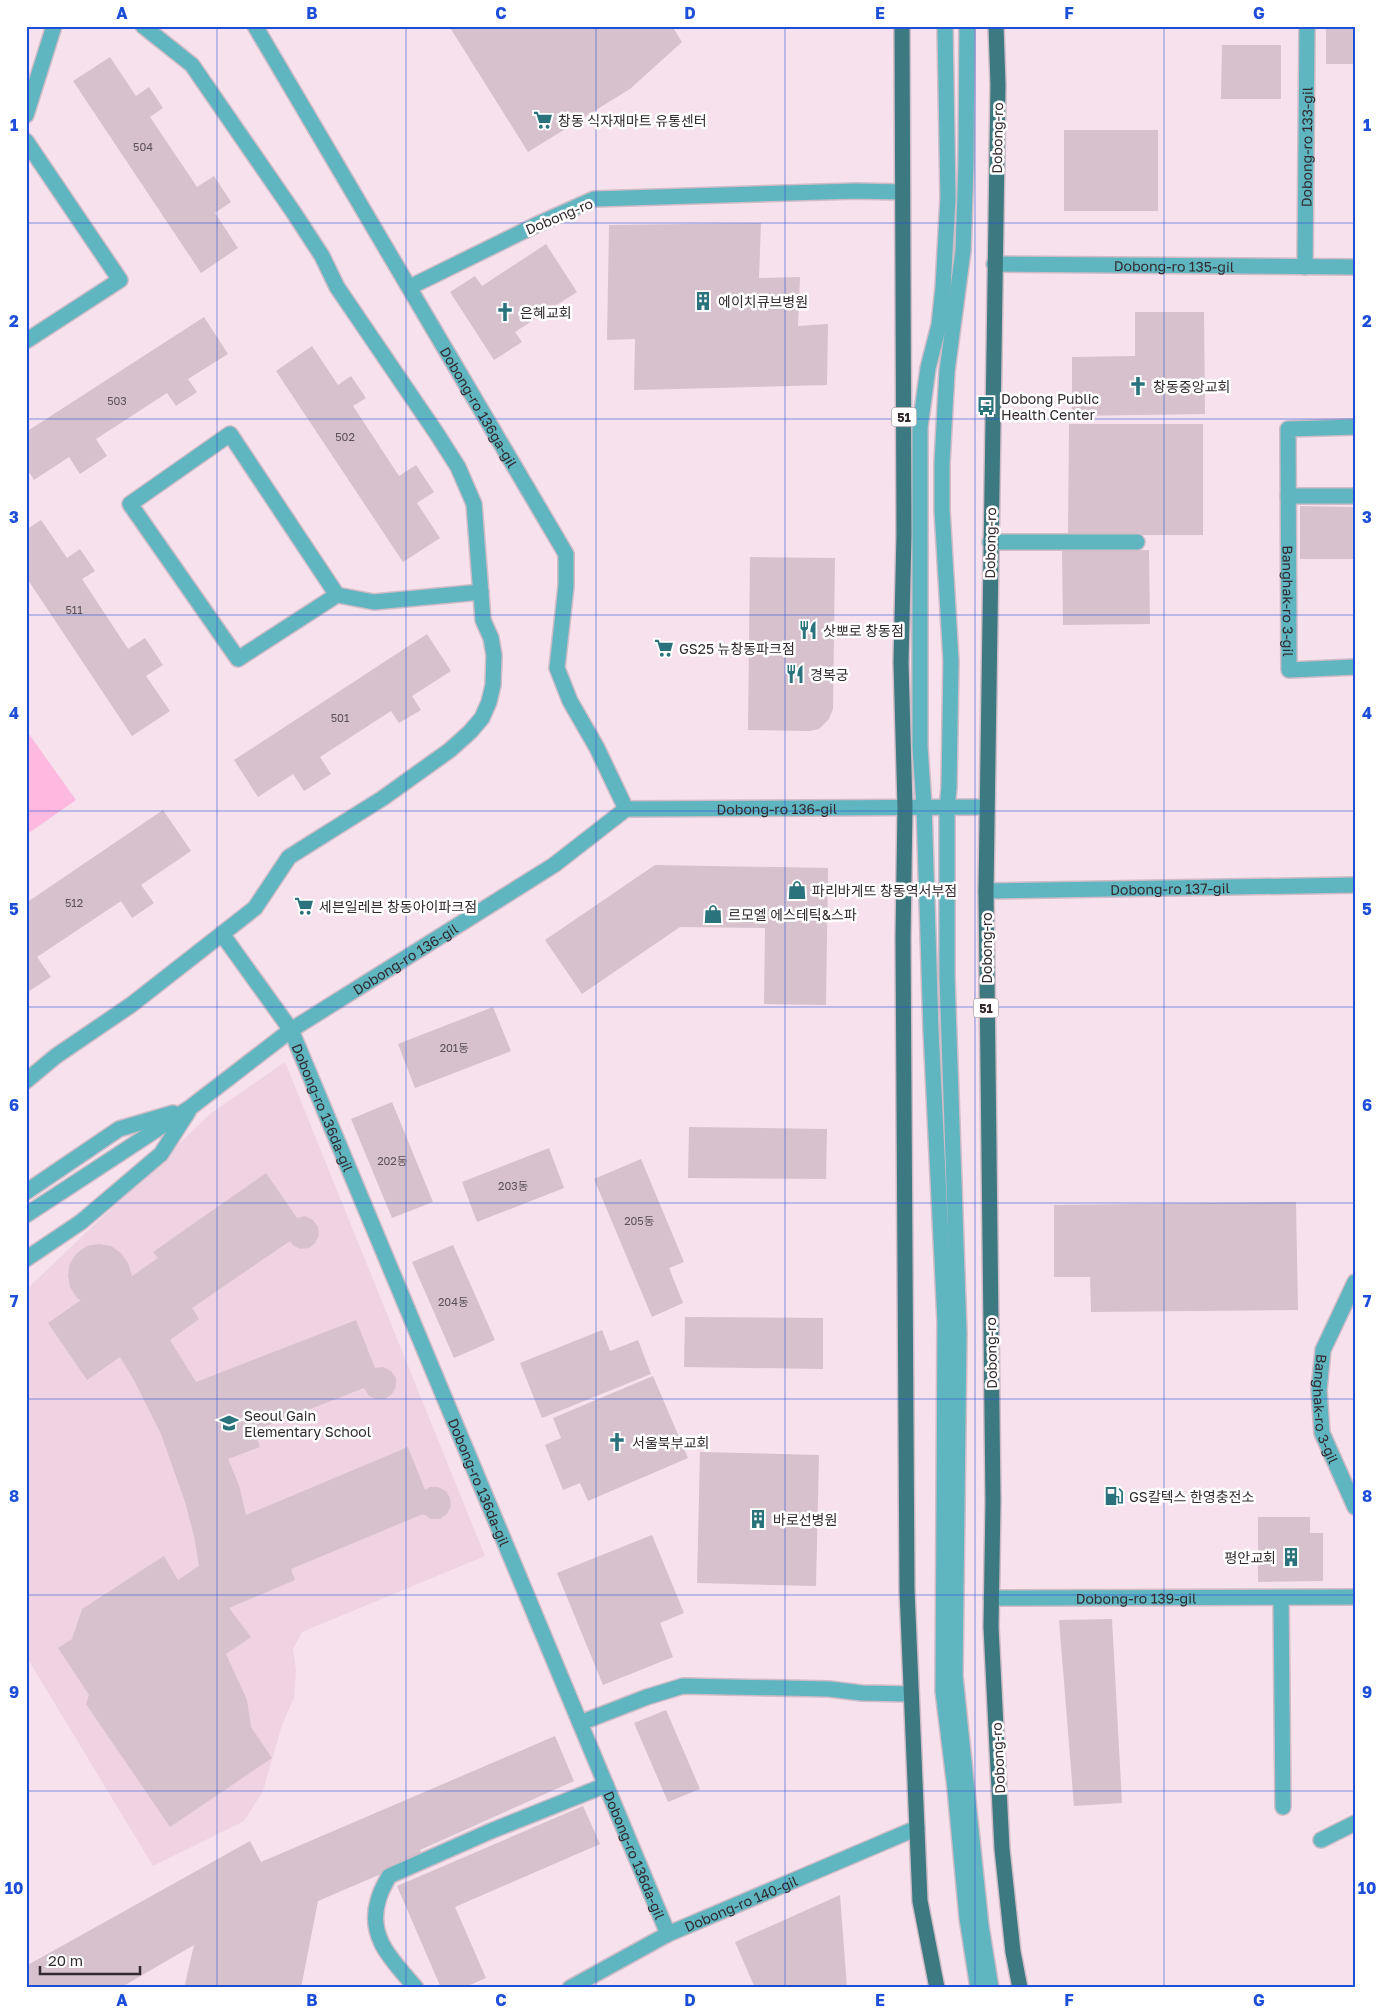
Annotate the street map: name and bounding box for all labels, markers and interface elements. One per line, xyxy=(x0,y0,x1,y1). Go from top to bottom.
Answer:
text: A xyxy=(116,3,128,23)
text: B xyxy=(306,3,318,23)
text: C xyxy=(495,3,507,23)
text: D xyxy=(684,3,696,23)
text: E xyxy=(875,3,885,23)
text: F xyxy=(1064,3,1074,23)
text: G xyxy=(1253,3,1265,23)
street label: Dobong-ro 133-gil xyxy=(1297,87,1315,207)
street label: Dobong-ro xyxy=(988,102,1006,174)
supermarket icon: 창동 식자재마트 유통센터 xyxy=(532,109,554,131)
place label: 창동 식자재마트 유통센터 xyxy=(558,112,707,129)
text: 1 xyxy=(10,115,18,135)
text: 1 xyxy=(1363,115,1371,135)
house number: 504 xyxy=(133,140,153,153)
street label: Dobong-ro xyxy=(523,194,595,238)
street label: Dobong-ro 135-gil xyxy=(1114,256,1234,274)
building icon: 에이치큐브병원 xyxy=(692,290,714,312)
place label: 에이치큐브병원 xyxy=(718,293,808,310)
church icon: 은혜교회 xyxy=(494,301,516,323)
place label: 은혜교회 xyxy=(520,304,572,321)
text: 2 xyxy=(9,311,19,331)
text: 2 xyxy=(1362,311,1372,331)
street label: Dobong-ro 136ga-gil xyxy=(437,343,521,470)
church icon: 창동중앙교회 xyxy=(1127,375,1149,397)
place label: 창동중앙교회 xyxy=(1153,378,1230,395)
place label: Dobong Public Health Center xyxy=(1001,390,1099,423)
house number: 503 xyxy=(107,394,127,407)
bus stop icon: Dobong Public Health Center xyxy=(975,395,997,417)
road number: 51 xyxy=(892,408,916,427)
house number: 502 xyxy=(335,430,355,443)
text: 3 xyxy=(9,507,19,527)
street label: Dobong-ro xyxy=(981,507,999,579)
text: 3 xyxy=(1362,507,1372,527)
street label: Banghak-ro 3-gil xyxy=(1280,545,1297,657)
house number: 511 xyxy=(65,603,83,616)
restaurant icon: 삿뽀로 창동점 xyxy=(797,619,819,641)
place label: 삿뽀로 창동점 xyxy=(823,622,904,639)
supermarket icon: GS25 뉴창동파크점 xyxy=(653,637,675,659)
place label: GS25 뉴창동파크점 xyxy=(679,640,795,657)
restaurant icon: 경복궁 xyxy=(784,663,806,685)
place label: 경복궁 xyxy=(810,666,849,683)
text: 4 xyxy=(9,703,19,723)
text: 4 xyxy=(1362,703,1372,723)
house number: 501 xyxy=(331,711,349,724)
street label: Dobong-ro 136-gil xyxy=(716,799,837,817)
shop icon: 파리바게뜨 창동역서부점 xyxy=(786,879,808,901)
street label: Dobong-ro 137-gil xyxy=(1110,879,1230,897)
place label: 파리바게뜨 창동역서부점 xyxy=(812,882,957,899)
supermarket icon: 세븐일레븐 창동아이파크점 xyxy=(293,895,315,917)
house number: 512 xyxy=(65,896,83,909)
place label: 세븐일레븐 창동아이파크점 xyxy=(319,898,477,915)
text: 5 xyxy=(9,899,19,919)
text: 5 xyxy=(1362,899,1372,919)
shop icon: 르모엘 에스테틱&스파 xyxy=(702,903,724,925)
place label: 르모엘 에스테틱&스파 xyxy=(728,906,857,923)
street label: Dobong-ro xyxy=(978,912,995,984)
street label: Dobong-ro 136-gil xyxy=(349,919,461,998)
road number: 51 xyxy=(974,998,998,1018)
street label: Dobong-ro 136da-gil xyxy=(289,1041,358,1174)
house number: 201동 xyxy=(440,1041,468,1054)
text: 6 xyxy=(9,1095,19,1115)
text: 6 xyxy=(1362,1095,1372,1115)
house number: 202동 xyxy=(377,1154,407,1167)
house number: 203동 xyxy=(498,1179,528,1192)
house number: 205동 xyxy=(624,1214,654,1227)
text: 7 xyxy=(10,1291,19,1311)
text: 7 xyxy=(1363,1291,1372,1311)
house number: 204동 xyxy=(438,1295,468,1308)
street label: Dobong-ro xyxy=(982,1317,1000,1389)
street label: Banghak-ro 3-gil xyxy=(1310,1353,1343,1466)
place label: Seoul Gain Elementary School xyxy=(244,1407,371,1440)
school or university icon: Seoul Gain Elementary School xyxy=(218,1412,240,1434)
street label: Dobong-ro 136da-gil xyxy=(445,1415,514,1549)
church icon: 서울북부교회 xyxy=(606,1431,628,1453)
place label: 서울북부교회 xyxy=(632,1434,709,1451)
fuel station icon: GS칼텍스 한영충전소 xyxy=(1103,1485,1125,1507)
text: 8 xyxy=(9,1486,19,1506)
text: 8 xyxy=(1362,1486,1372,1506)
place label: GS칼텍스 한영충전소 xyxy=(1129,1488,1254,1505)
building icon: 바로선병원 xyxy=(747,1508,769,1530)
place label: 바로선병원 xyxy=(773,1511,837,1528)
building icon: 평안교회 xyxy=(1280,1546,1302,1568)
place label: 평안교회 xyxy=(1224,1549,1276,1566)
street label: Dobong-ro 139-gil xyxy=(1076,1589,1196,1606)
text: 9 xyxy=(9,1682,19,1702)
text: 9 xyxy=(1362,1682,1372,1702)
street label: Dobong-ro xyxy=(988,1722,1008,1794)
street label: Dobong-ro 136da-gil xyxy=(601,1788,669,1922)
street label: Dobong-ro 140-gil xyxy=(682,1871,800,1935)
text: 10 xyxy=(5,1878,23,1898)
text: 10 xyxy=(1358,1878,1376,1898)
scale bar xyxy=(40,1944,140,1976)
text: 20 m xyxy=(48,1951,83,1969)
text: A xyxy=(116,1990,128,2010)
text: B xyxy=(306,1990,318,2010)
text: C xyxy=(495,1990,507,2010)
text: D xyxy=(684,1990,696,2010)
text: E xyxy=(875,1990,885,2010)
text: F xyxy=(1064,1990,1074,2010)
text: G xyxy=(1253,1990,1265,2010)

